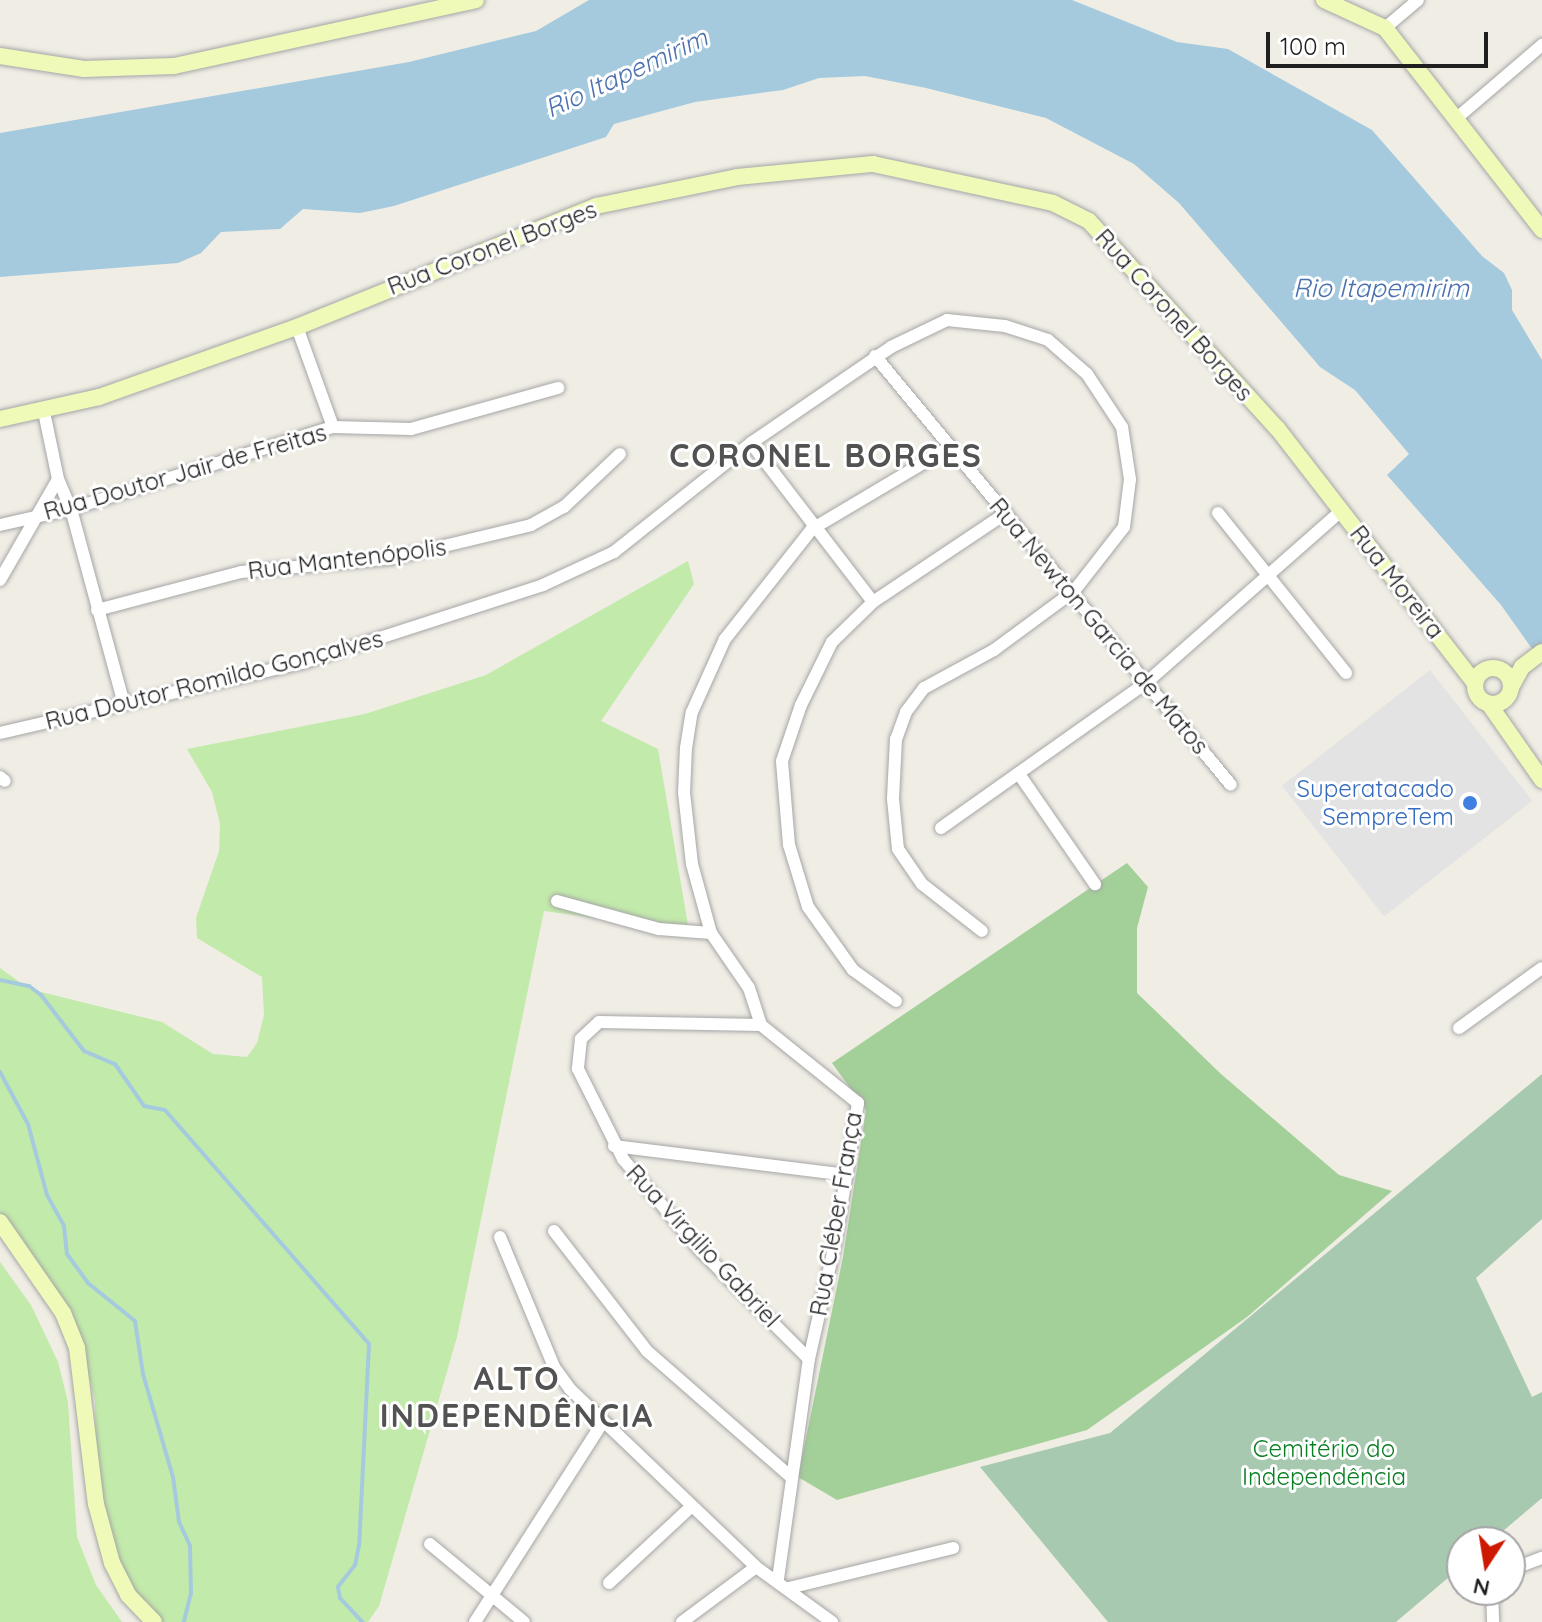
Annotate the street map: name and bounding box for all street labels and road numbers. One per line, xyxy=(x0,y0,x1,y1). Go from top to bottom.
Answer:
street label: Rua Coronel Borges xyxy=(383,195,601,301)
street label: Rua Coronel Borges xyxy=(1089,223,1259,407)
street label: Rua Doutor Jair de Freitas xyxy=(40,418,330,526)
street label: Rua Newton Garcia de Matos xyxy=(983,492,1215,760)
street label: Rua Moreira xyxy=(1344,520,1450,644)
street label: Rua Mantenópolis xyxy=(246,533,448,585)
street label: Rua Doutor Romildo Gonçalves xyxy=(42,624,386,736)
street label: Rua Cléber França xyxy=(804,1110,868,1318)
street label: Rua Virgilio Gabriel xyxy=(620,1159,786,1333)

